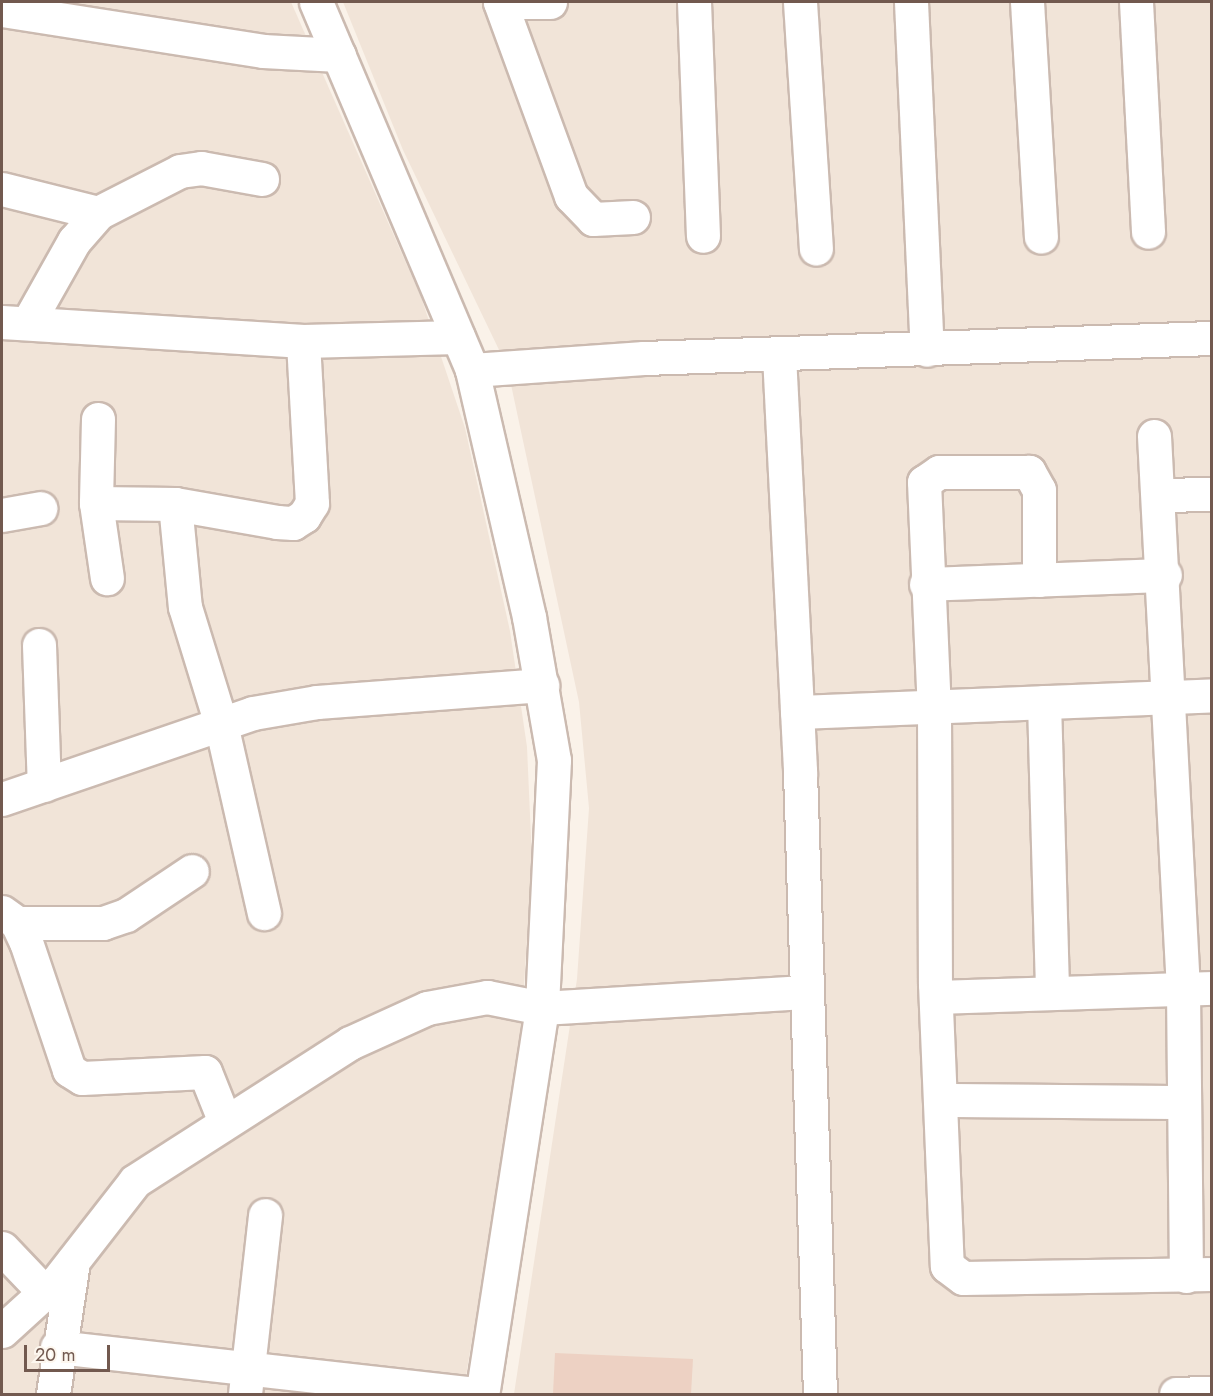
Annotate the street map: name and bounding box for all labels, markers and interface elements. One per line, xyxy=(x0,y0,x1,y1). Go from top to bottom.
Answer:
scale bar xyxy=(27,1333,112,1371)
text: 20 m xyxy=(35,1342,75,1368)

